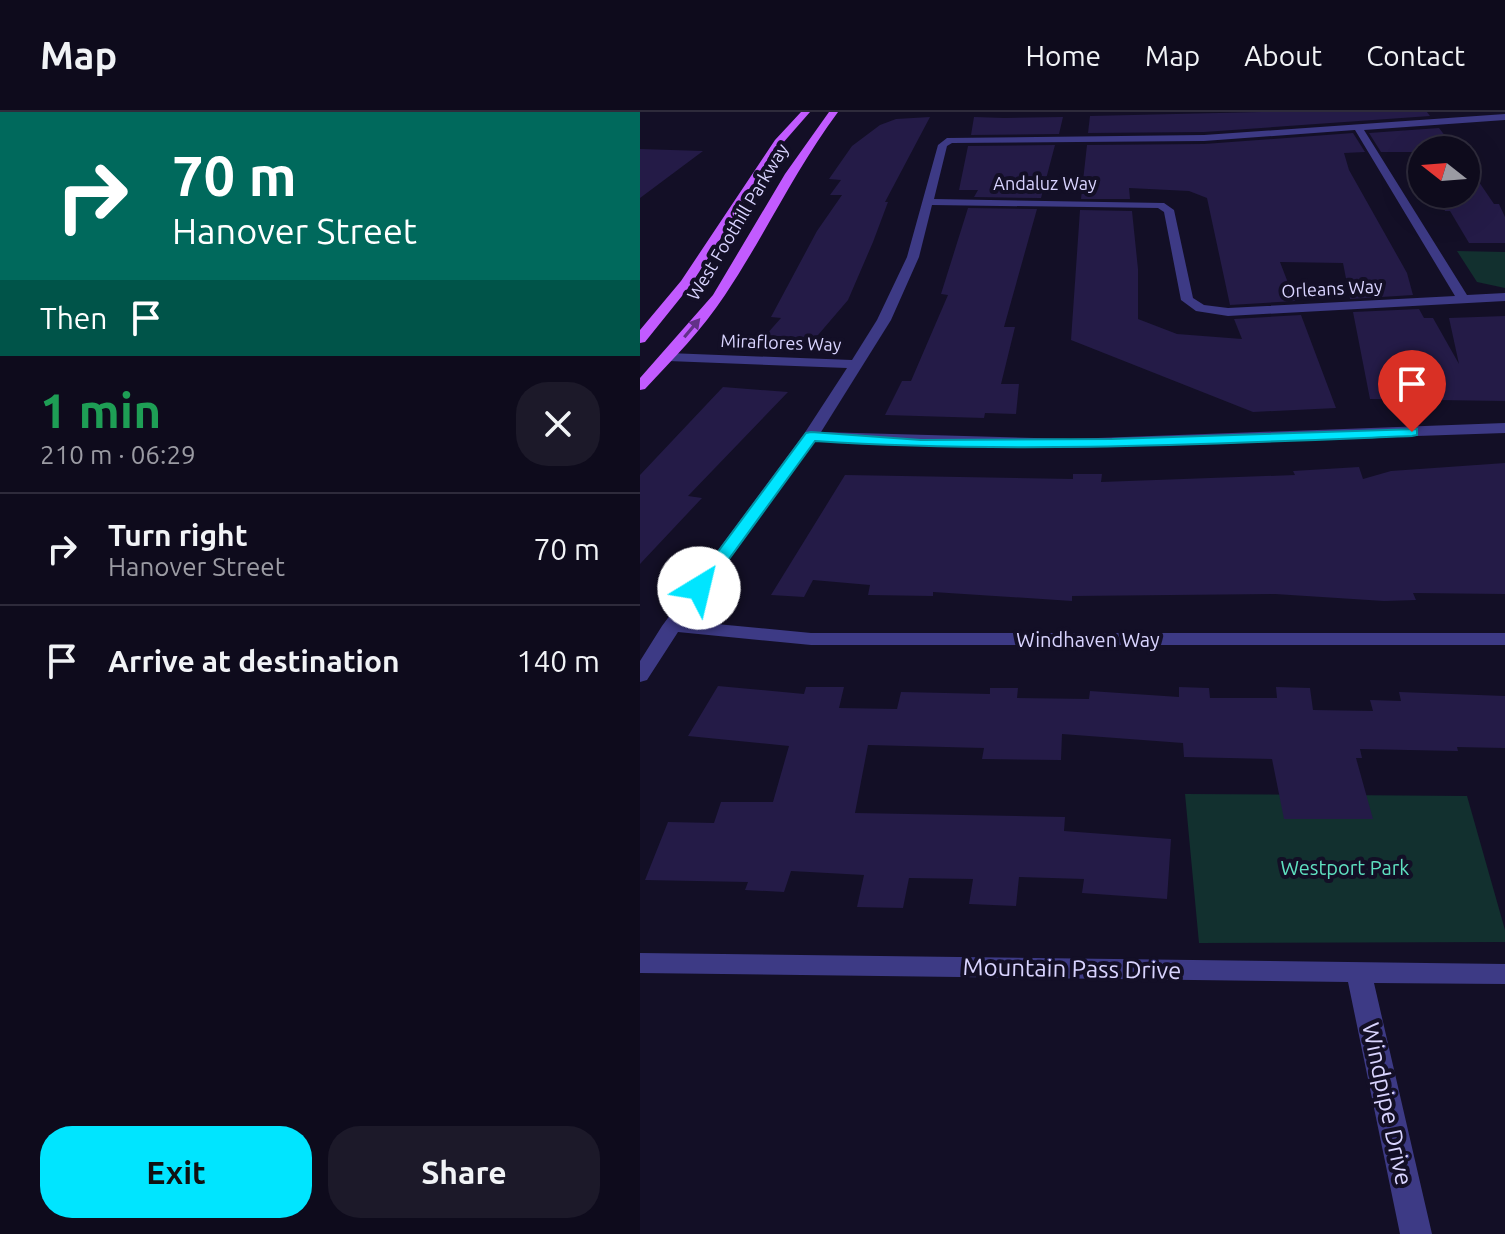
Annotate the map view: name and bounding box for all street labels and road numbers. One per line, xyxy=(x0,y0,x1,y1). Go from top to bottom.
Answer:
street label: West Foothill Parkway xyxy=(683,139,792,303)
street label: Andaluz Way xyxy=(993,173,1097,193)
street label: Orleans Way xyxy=(1281,275,1383,301)
street label: Miraflores Way xyxy=(720,330,842,354)
street label: Windhaven Way xyxy=(1016,628,1160,651)
street label: Mountain Pass Drive xyxy=(962,953,1182,984)
street label: Windpipe Drive xyxy=(1357,1020,1418,1188)

